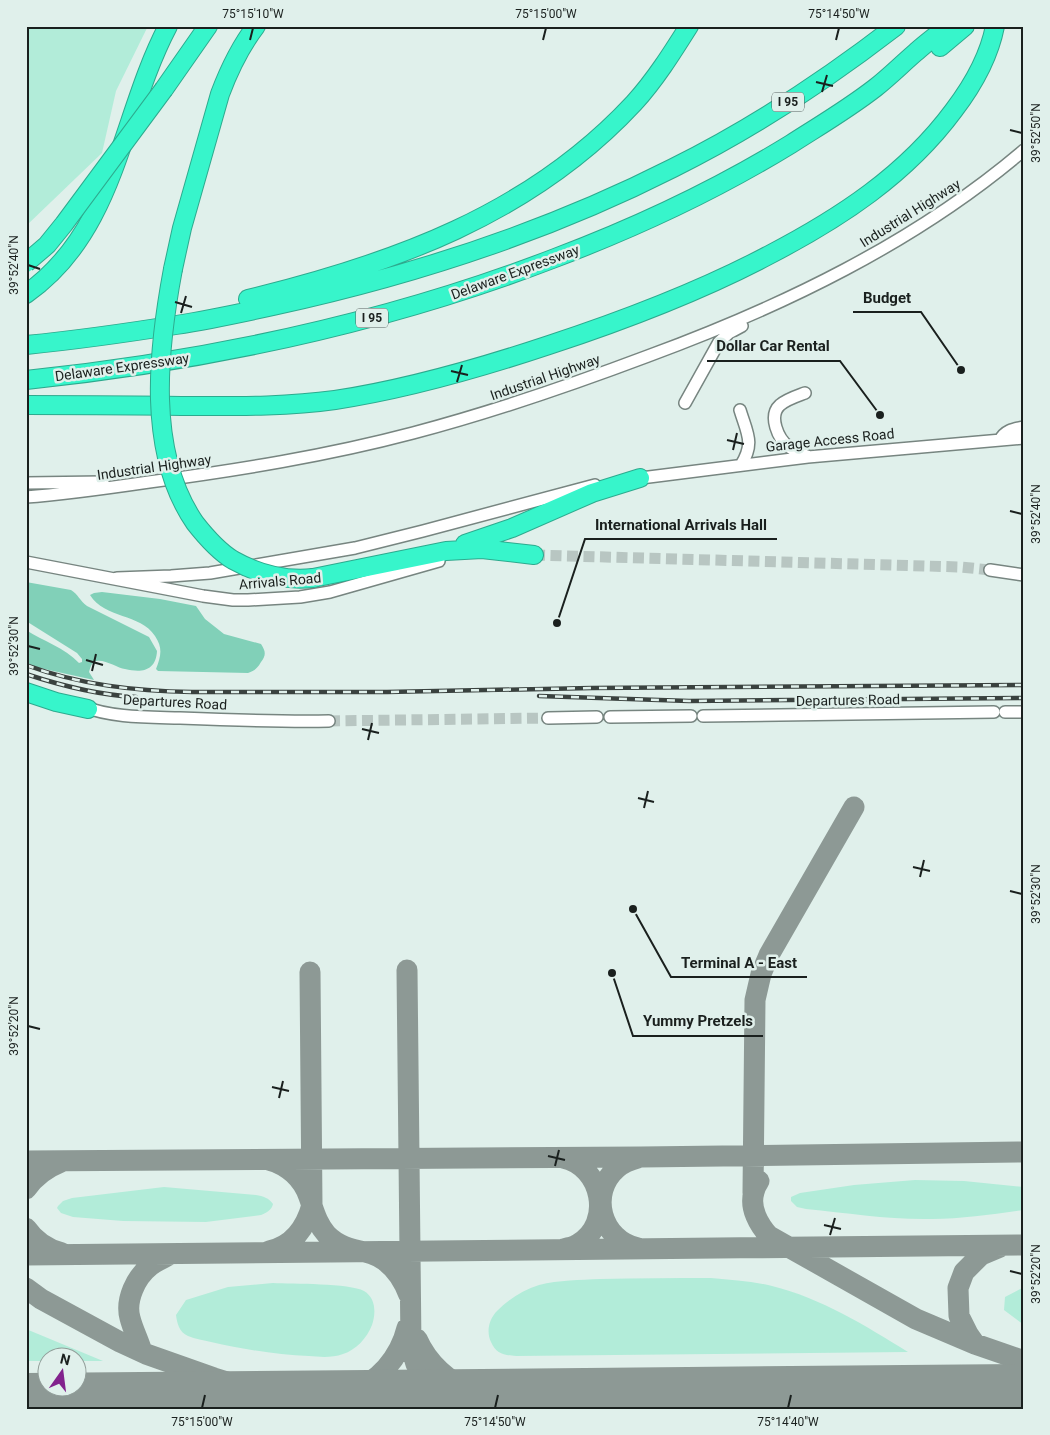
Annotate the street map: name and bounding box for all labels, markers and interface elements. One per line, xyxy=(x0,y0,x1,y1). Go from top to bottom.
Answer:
text: 75°15'10"W xyxy=(222,7,284,21)
text: 75°15'00"W xyxy=(515,7,577,21)
text: 75°14'50"W xyxy=(808,7,870,21)
road number: I 95 xyxy=(772,92,804,111)
text: 39°52'50"N xyxy=(1029,103,1043,163)
street label: Industrial Highway xyxy=(857,175,963,250)
text: 39°52'40"N xyxy=(7,235,21,295)
street label: Delaware Expressway xyxy=(449,241,582,303)
callout: Budget xyxy=(853,282,921,312)
text: Budget xyxy=(863,289,911,307)
road number: I 95 xyxy=(356,308,388,328)
callout: Dollar Car Rental xyxy=(707,331,840,361)
text: Dollar Car Rental xyxy=(716,337,830,355)
street label: Delaware Expressway xyxy=(54,350,190,384)
street label: Industrial Highway xyxy=(488,351,602,403)
street label: Garage Access Road xyxy=(765,425,895,455)
street label: Industrial Highway xyxy=(96,451,213,483)
text: 39°52'40"N xyxy=(1029,484,1043,544)
callout: International Arrivals Hall xyxy=(585,509,777,539)
text: International Arrivals Hall xyxy=(595,516,767,534)
street label: Arrivals Road xyxy=(238,569,322,593)
text: 39°52'30"N xyxy=(7,616,21,676)
street label: Departures Road xyxy=(122,691,228,713)
street label: Departures Road xyxy=(796,691,900,709)
text: 39°52'30"N xyxy=(1029,864,1043,924)
callout: Terminal A - East xyxy=(671,947,807,977)
text: Terminal A - East xyxy=(681,954,797,972)
text: 39°52'20"N xyxy=(7,996,21,1056)
callout: Yummy Pretzels xyxy=(633,1006,763,1036)
text: Yummy Pretzels xyxy=(643,1012,753,1030)
text: 39°52'20"N xyxy=(1029,1244,1043,1304)
north arrow xyxy=(38,1348,88,1398)
text: N xyxy=(58,1350,72,1368)
text: 75°15'00"W xyxy=(171,1415,233,1429)
text: 75°14'50"W xyxy=(464,1415,526,1429)
text: 75°14'40"W xyxy=(757,1415,819,1429)

